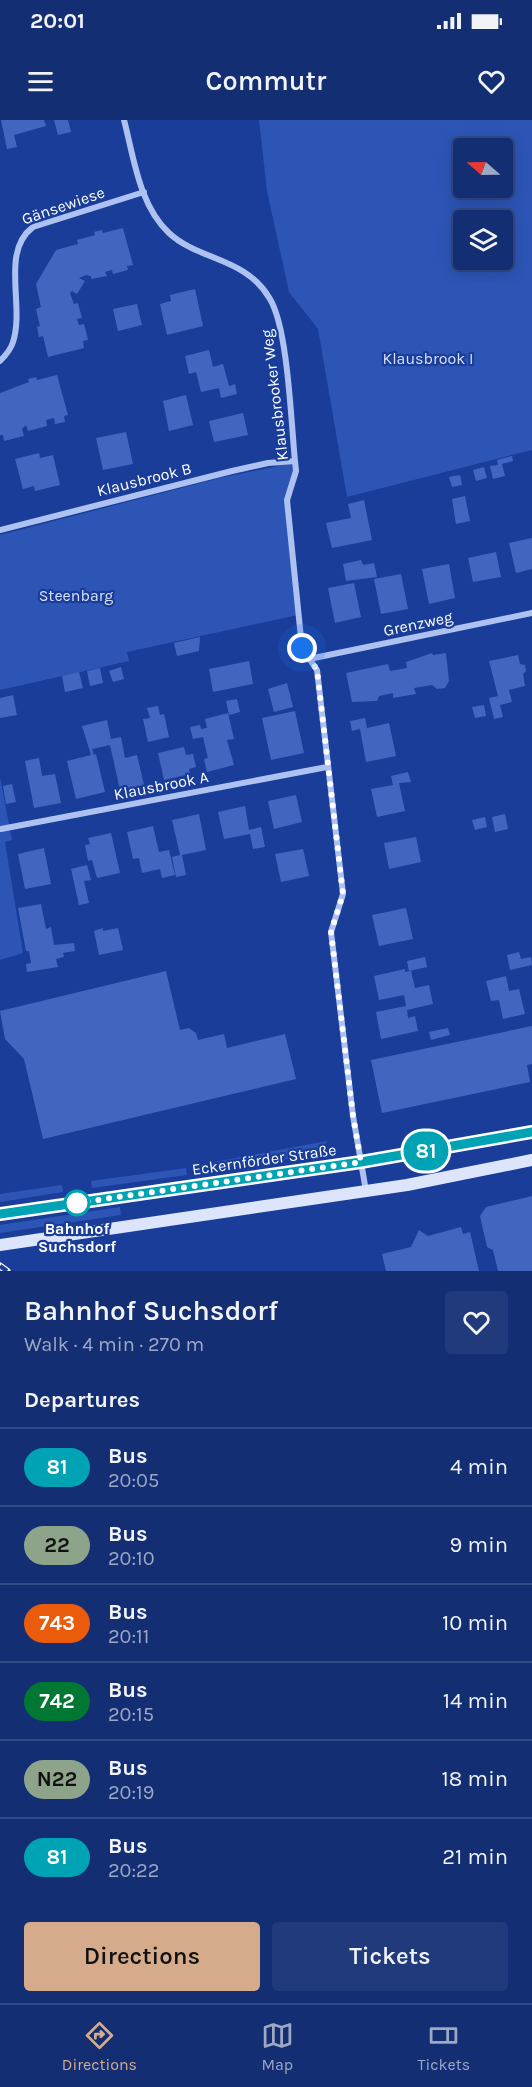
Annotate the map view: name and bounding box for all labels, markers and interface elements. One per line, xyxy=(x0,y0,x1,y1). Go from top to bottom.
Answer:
text: 20:01 xyxy=(30,8,85,34)
icon: menu xyxy=(24,65,57,98)
text: Commutr xyxy=(206,65,326,97)
icon: heart xyxy=(475,65,508,98)
north arrow xyxy=(453,138,513,198)
map controls xyxy=(453,138,513,270)
street label: Gänsewiese xyxy=(19,182,107,229)
button: layers xyxy=(453,210,513,270)
street label: Klausbrooker Weg xyxy=(257,328,292,461)
park label: Klausbrook I xyxy=(382,349,474,368)
street label: Klausbrook B xyxy=(95,459,193,500)
park label: Steenbarg xyxy=(39,586,113,605)
street label: Grenzweg xyxy=(382,607,455,640)
your location xyxy=(287,633,317,663)
street label: Klausbrook A xyxy=(112,767,210,804)
line badge: 81 xyxy=(399,1132,453,1170)
text: 81 xyxy=(415,1139,437,1163)
street label: Eckernförder Straße xyxy=(191,1140,337,1179)
marker: Bahnhof Suchsdorf xyxy=(64,1190,90,1216)
place label: Bahnhof Suchsdorf xyxy=(38,1219,116,1256)
button: heart xyxy=(445,1291,508,1354)
text: Bahnhof Suchsdorf xyxy=(24,1294,278,1327)
text: Walk · 4 min · 270 m xyxy=(24,1333,204,1356)
text: Departures xyxy=(24,1387,140,1413)
text: Bus xyxy=(108,1443,148,1469)
text: 4 min xyxy=(450,1454,508,1480)
text: 81 xyxy=(46,1455,68,1479)
text: 20:05 xyxy=(108,1469,159,1492)
text: Bus xyxy=(108,1521,148,1547)
text: 9 min xyxy=(450,1532,508,1558)
text: 22 xyxy=(44,1533,70,1557)
text: 20:10 xyxy=(108,1547,155,1570)
text: Bus xyxy=(108,1599,148,1625)
text: 10 min xyxy=(442,1610,508,1636)
text: 743 xyxy=(39,1611,75,1635)
text: 20:11 xyxy=(108,1625,149,1648)
text: Bus xyxy=(108,1677,148,1703)
text: 14 min xyxy=(443,1688,508,1714)
text: 742 xyxy=(39,1689,75,1713)
text: 20:15 xyxy=(108,1703,154,1726)
text: Bus xyxy=(108,1755,148,1781)
text: 18 min xyxy=(442,1766,508,1792)
text: N22 xyxy=(37,1767,77,1791)
text: 20:19 xyxy=(108,1781,154,1804)
text: Bus xyxy=(108,1833,148,1859)
text: 21 min xyxy=(442,1844,508,1870)
text: 81 xyxy=(46,1845,68,1869)
text: 20:22 xyxy=(108,1859,159,1882)
button: Directions xyxy=(24,1922,260,1991)
button: Tickets xyxy=(272,1922,508,1991)
tab: Directions xyxy=(62,2019,137,2074)
tab: Map xyxy=(261,2019,294,2074)
tab: Tickets xyxy=(417,2019,470,2074)

